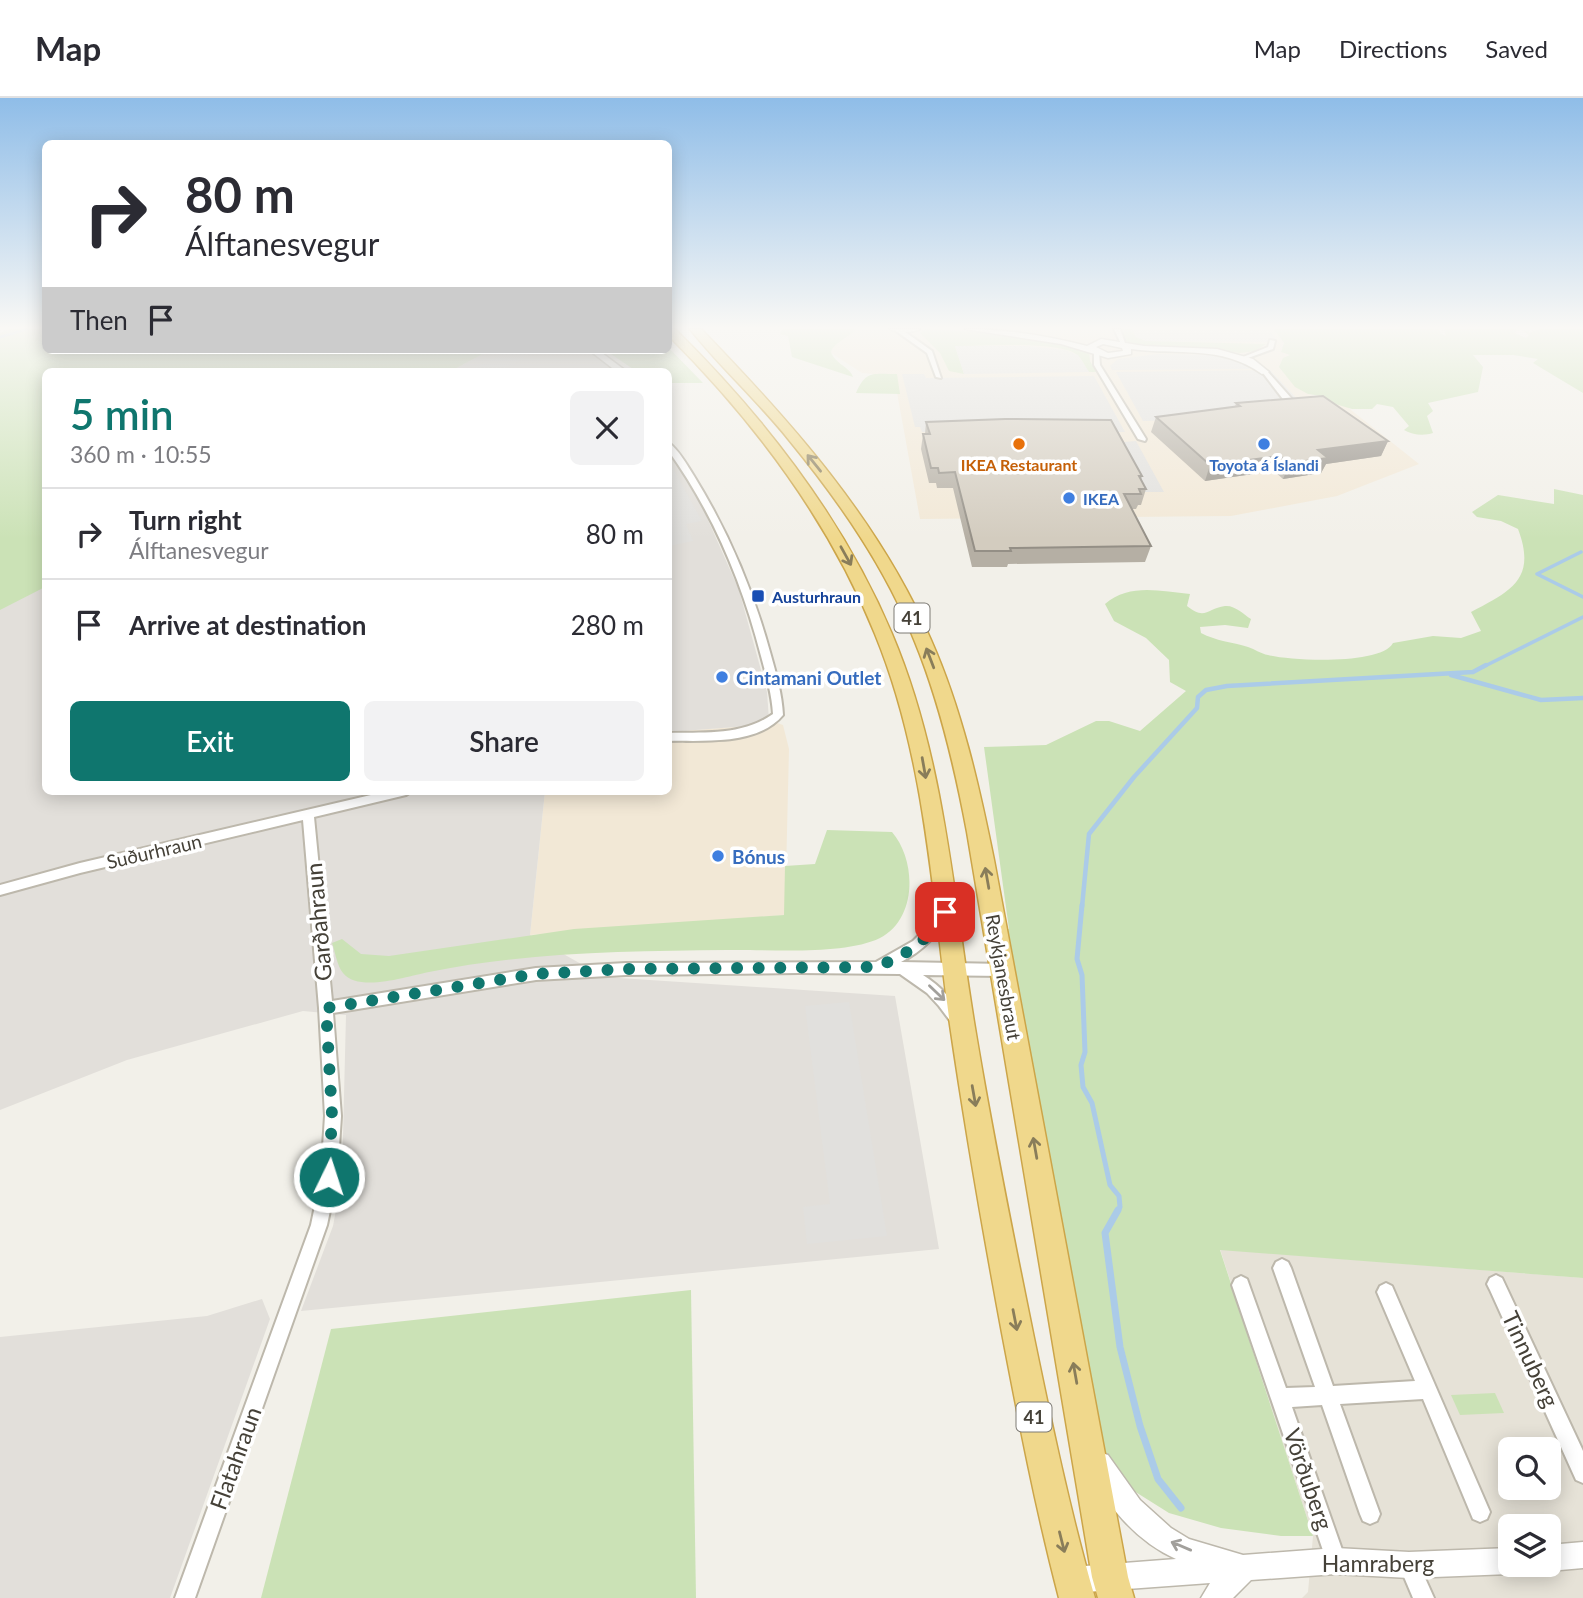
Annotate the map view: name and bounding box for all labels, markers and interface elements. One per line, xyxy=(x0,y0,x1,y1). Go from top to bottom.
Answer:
text: Map xyxy=(35,28,101,68)
text: Map xyxy=(1254,34,1301,63)
text: Directions xyxy=(1339,34,1447,63)
text: Saved xyxy=(1485,34,1548,63)
text: 80 m xyxy=(185,165,295,223)
icon: right xyxy=(70,168,161,259)
text: Álftanesvegur xyxy=(185,224,379,263)
icon: arrive xyxy=(142,301,180,339)
text: Then xyxy=(70,304,128,336)
text: 5 min xyxy=(70,389,174,439)
button: close xyxy=(570,391,644,465)
marker: IKEA Restaurant xyxy=(1011,436,1027,452)
marker: Toyota á Íslandi xyxy=(1256,436,1272,452)
text: 360 m · 10:55 xyxy=(70,440,212,468)
one-way arrow xyxy=(807,455,822,473)
place label: IKEA Restaurant xyxy=(961,455,1077,474)
place label: Toyota á Íslandi xyxy=(1209,455,1319,474)
place label: IKEA xyxy=(1083,489,1120,508)
marker: IKEA xyxy=(1061,490,1077,506)
text: Turn right xyxy=(129,504,242,536)
icon: right xyxy=(70,515,108,553)
text: 80 m xyxy=(586,518,644,550)
text: Álftanesvegur xyxy=(129,536,269,564)
one-way arrow xyxy=(839,545,853,565)
place label: Austurhraun xyxy=(771,587,861,606)
marker: Austurhraun xyxy=(750,588,766,604)
road number: 41 xyxy=(894,604,930,632)
icon: arrive xyxy=(70,606,108,644)
text: Arrive at destination xyxy=(129,609,366,641)
text: 280 m xyxy=(571,609,644,641)
one-way arrow xyxy=(922,648,935,670)
place label: Cintamani Outlet xyxy=(736,666,881,689)
marker: Cintamani Outlet xyxy=(714,669,730,685)
button: Exit xyxy=(70,701,350,781)
button: Share xyxy=(364,701,644,781)
one-way arrow xyxy=(918,756,931,779)
street label: Suðurhraun xyxy=(104,829,204,873)
place label: Bónus xyxy=(732,845,785,868)
marker: Bónus xyxy=(710,848,726,864)
street label: Garðahraun xyxy=(299,862,337,982)
one-way arrow xyxy=(980,867,993,890)
pin xyxy=(915,882,975,942)
icon: arrive xyxy=(926,893,964,931)
street label: Reykjanesbraut xyxy=(982,912,1026,1042)
one-way arrow xyxy=(928,984,945,1001)
one-way arrow xyxy=(968,1084,981,1107)
one-way arrow xyxy=(1027,1137,1041,1160)
position arrow xyxy=(292,1140,366,1214)
street label: Tinnuberg xyxy=(1497,1307,1565,1411)
one-way arrow xyxy=(1008,1308,1022,1331)
one-way arrow xyxy=(1068,1363,1081,1385)
road number: 41 xyxy=(1016,1402,1052,1432)
street label: Flatahraun xyxy=(203,1403,267,1513)
street label: Vörðuberg xyxy=(1279,1425,1339,1533)
map controls xyxy=(1498,1437,1561,1577)
button: search xyxy=(1498,1437,1561,1500)
button: layers xyxy=(1498,1514,1561,1577)
one-way arrow xyxy=(1056,1530,1069,1553)
one-way arrow xyxy=(1171,1539,1192,1552)
street label: Hamraberg xyxy=(1322,1549,1434,1577)

